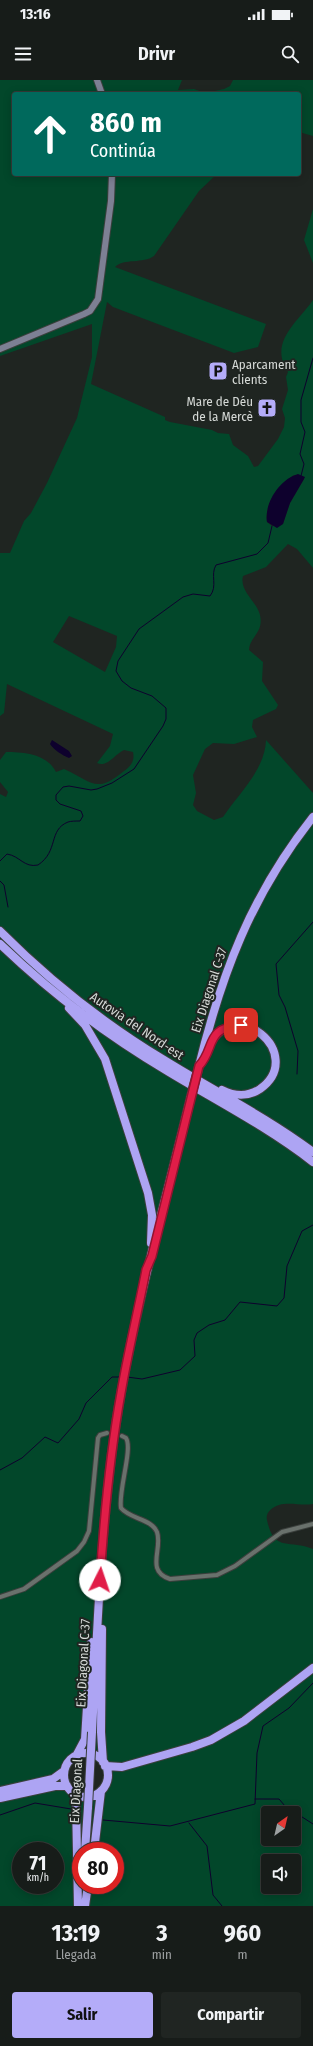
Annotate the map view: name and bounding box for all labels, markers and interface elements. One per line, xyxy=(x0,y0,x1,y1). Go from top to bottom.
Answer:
text: 13:16 xyxy=(20,5,51,23)
icon: menu xyxy=(12,43,34,65)
text: Drivr xyxy=(138,43,175,65)
icon: search xyxy=(279,43,301,65)
text: 860 m xyxy=(90,106,162,139)
icon: ahead xyxy=(24,108,76,160)
text: Continúa xyxy=(90,140,156,162)
place label: Aparcament clients xyxy=(232,357,296,387)
parking icon: Aparcament clients xyxy=(207,360,229,382)
place label: Mare de Déu de la Mercè xyxy=(187,394,253,424)
church icon: Mare de Déu de la Mercè xyxy=(256,397,278,419)
street label: Eix Diagonal C-37 xyxy=(188,946,230,1034)
street label: Autovia del Nord-est xyxy=(87,989,187,1063)
pin xyxy=(224,1008,258,1042)
icon: arrive xyxy=(230,1014,252,1036)
position arrow xyxy=(79,1559,121,1601)
street label: Eix Diagonal C-37 xyxy=(73,1618,93,1708)
street label: Eix Diagonal xyxy=(67,1758,85,1824)
north arrow xyxy=(261,1806,301,1846)
map controls xyxy=(261,1806,301,1894)
speed limit sign: 80 xyxy=(72,1842,124,1894)
text: 71 xyxy=(30,1851,46,1875)
button: sound xyxy=(261,1854,301,1894)
text: km/h xyxy=(27,1872,49,1884)
text: 13:19 xyxy=(52,1919,100,1947)
text: 3 xyxy=(156,1919,167,1947)
text: 960 xyxy=(223,1919,261,1947)
text: Llegada xyxy=(55,1947,96,1962)
text: min xyxy=(152,1947,172,1962)
text: m xyxy=(237,1947,247,1962)
button: Salir xyxy=(12,1992,153,2038)
button: Compartir xyxy=(161,1992,301,2038)

